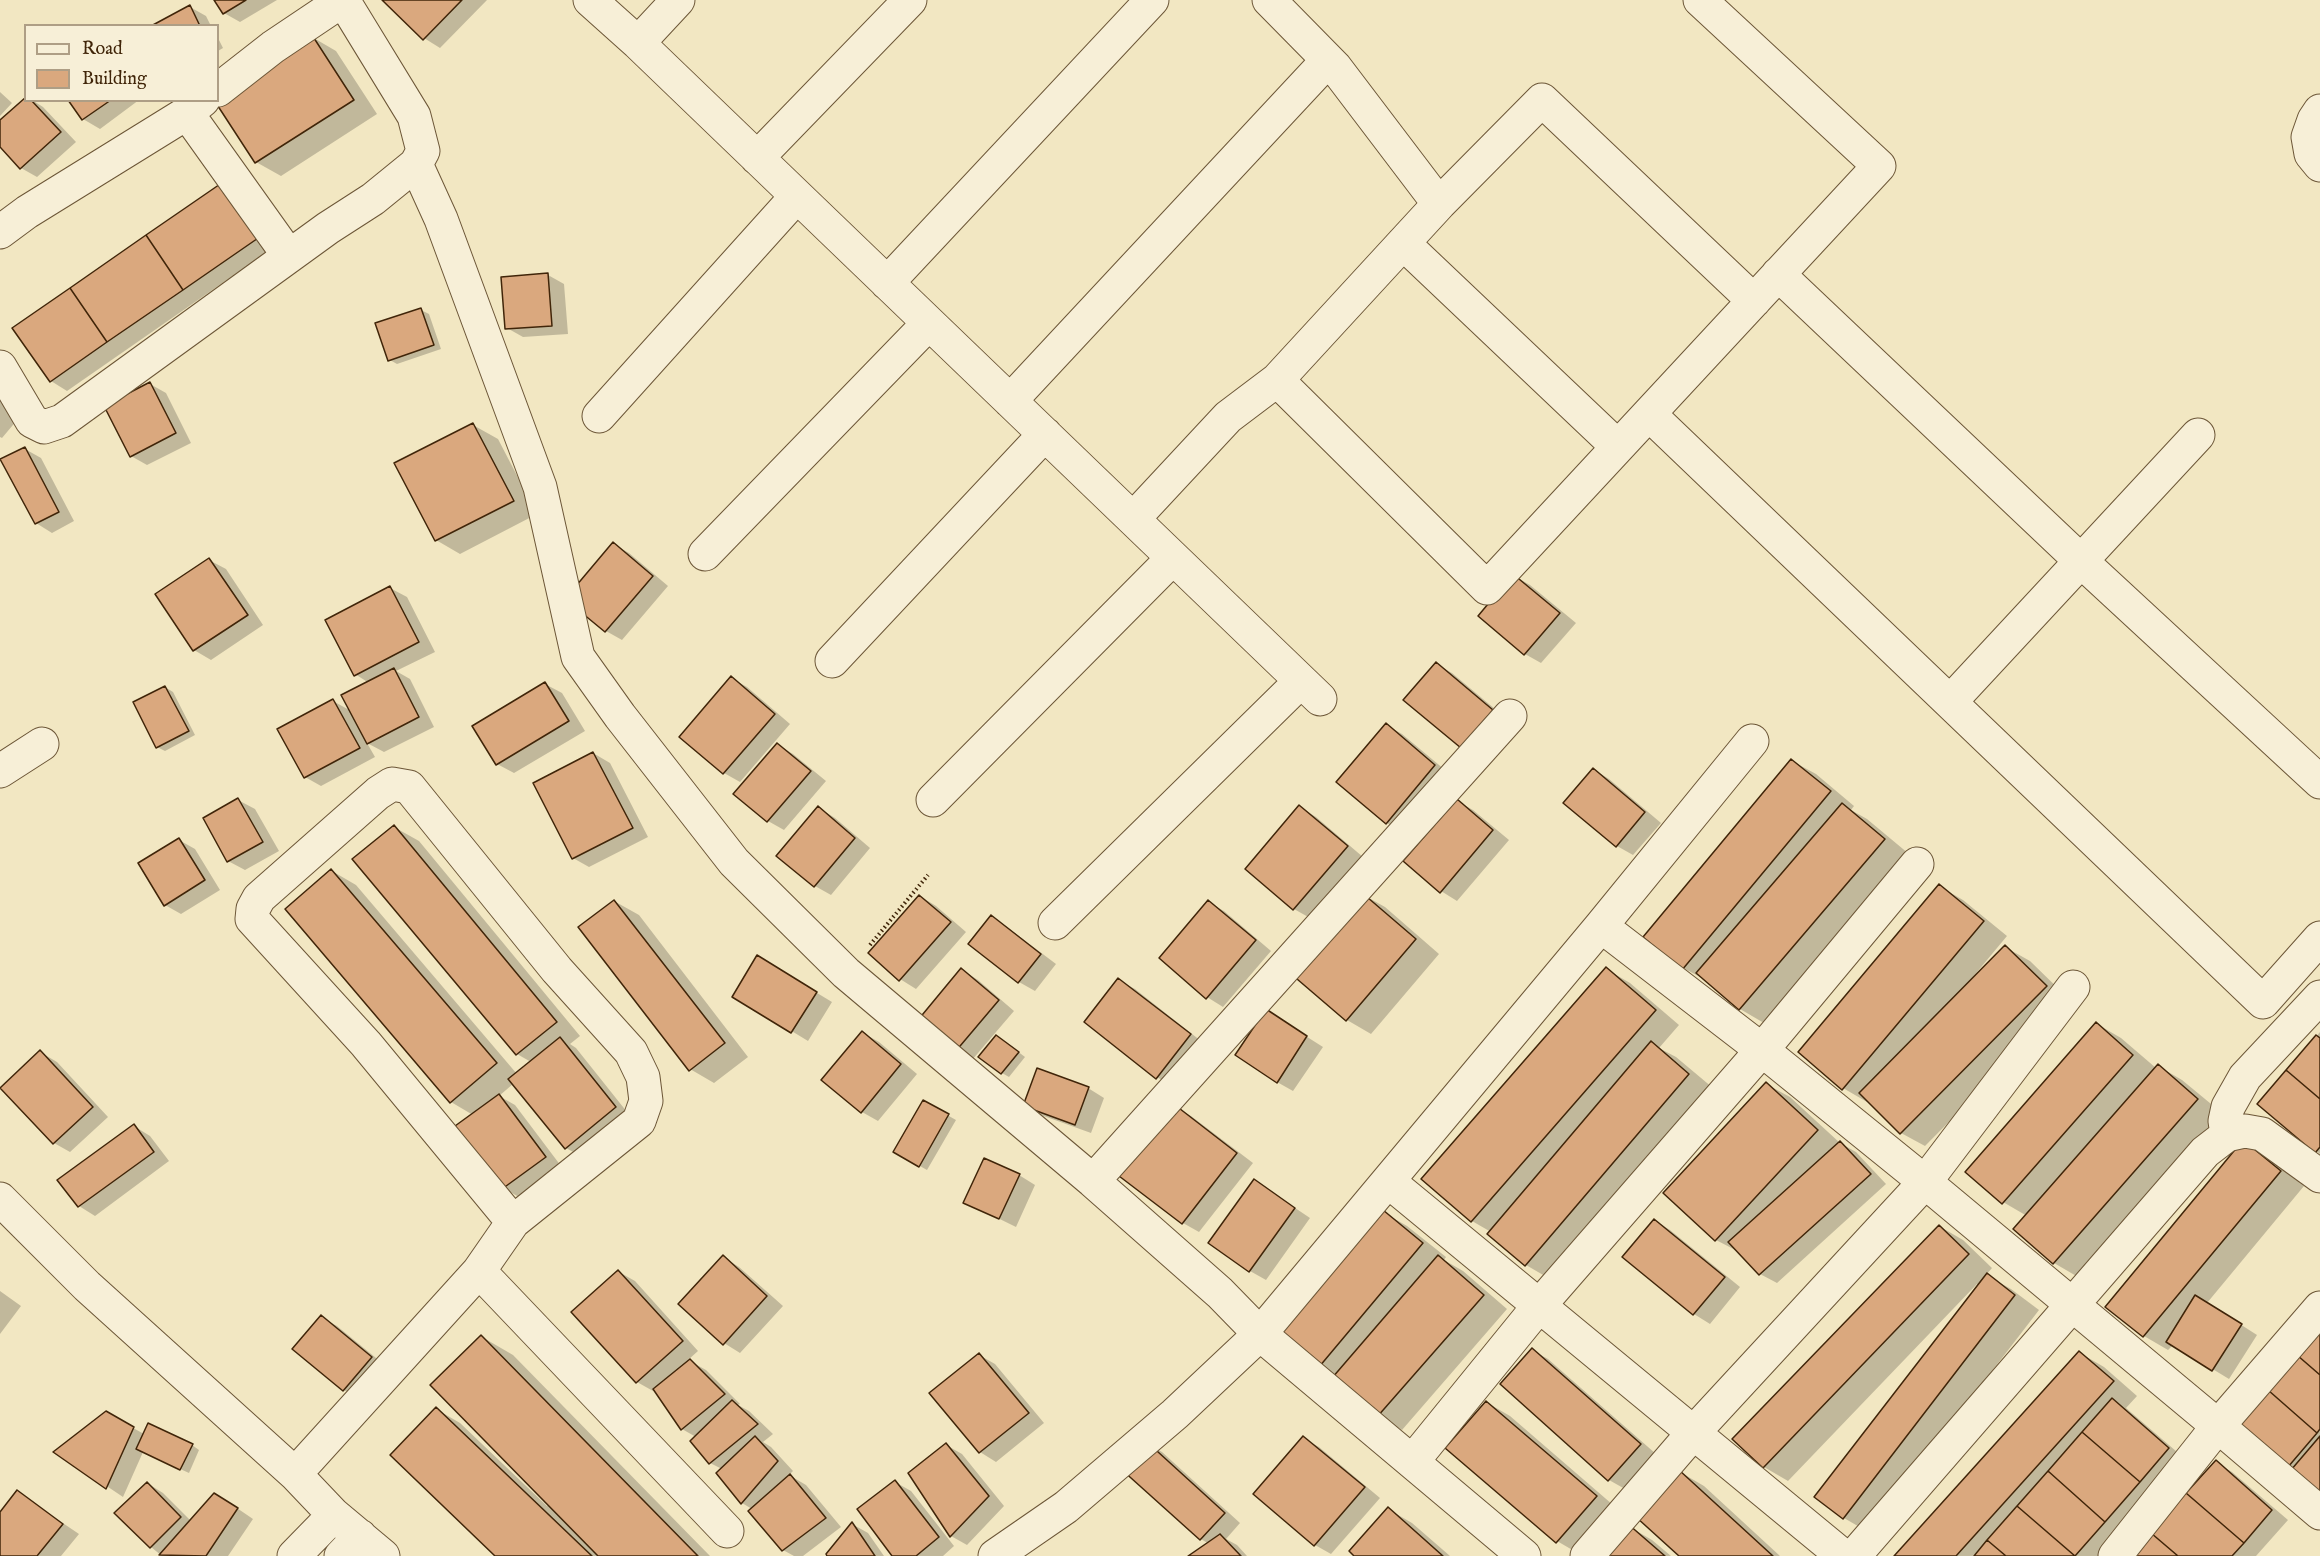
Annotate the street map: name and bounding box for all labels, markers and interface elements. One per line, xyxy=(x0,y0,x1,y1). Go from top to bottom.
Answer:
legend xyxy=(24,24,219,102)
text: Road xyxy=(82,38,123,61)
text: Building xyxy=(82,68,147,91)

